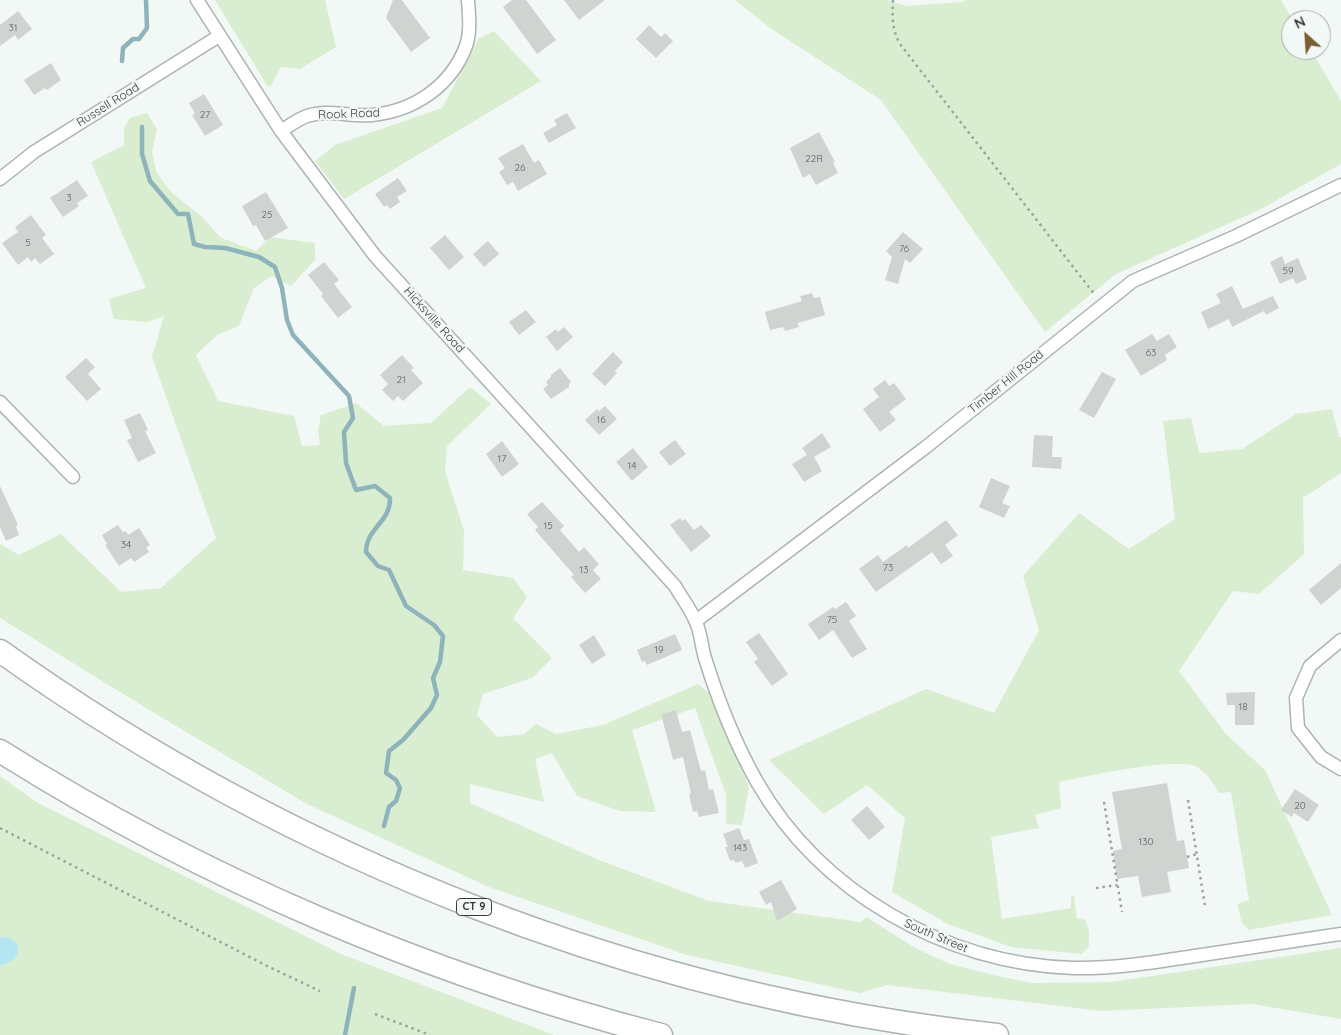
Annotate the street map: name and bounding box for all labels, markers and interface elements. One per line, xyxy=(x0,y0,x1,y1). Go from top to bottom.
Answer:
north arrow xyxy=(1281,10,1331,60)
text: N xyxy=(1291,12,1308,33)
house number: 31 xyxy=(9,22,17,34)
street label: Russell Road xyxy=(74,80,142,130)
street label: Rook Road xyxy=(318,106,380,122)
house number: 27 xyxy=(200,109,210,121)
house number: 22R xyxy=(805,153,823,165)
house number: 26 xyxy=(515,162,525,174)
house number: 3 xyxy=(66,192,72,204)
house number: 25 xyxy=(262,209,272,221)
house number: 5 xyxy=(25,237,31,249)
house number: 76 xyxy=(899,243,909,255)
house number: 59 xyxy=(1282,265,1294,277)
street label: Hicksville Road xyxy=(401,284,467,356)
street label: Timber Hill Road xyxy=(966,347,1046,417)
house number: 63 xyxy=(1146,347,1156,359)
house number: 21 xyxy=(396,374,406,386)
house number: 16 xyxy=(596,414,606,426)
house number: 17 xyxy=(498,453,506,465)
house number: 14 xyxy=(628,460,636,472)
house number: 15 xyxy=(543,520,553,532)
house number: 34 xyxy=(121,539,131,551)
house number: 73 xyxy=(883,562,893,574)
house number: 13 xyxy=(580,564,588,576)
house number: 75 xyxy=(827,614,837,626)
house number: 19 xyxy=(654,644,664,656)
house number: 18 xyxy=(1238,701,1248,713)
house number: 20 xyxy=(1294,800,1306,812)
house number: 130 xyxy=(1139,836,1153,848)
house number: 143 xyxy=(733,842,747,854)
road number: CT 9 xyxy=(456,899,492,916)
street label: South Street xyxy=(902,916,970,956)

